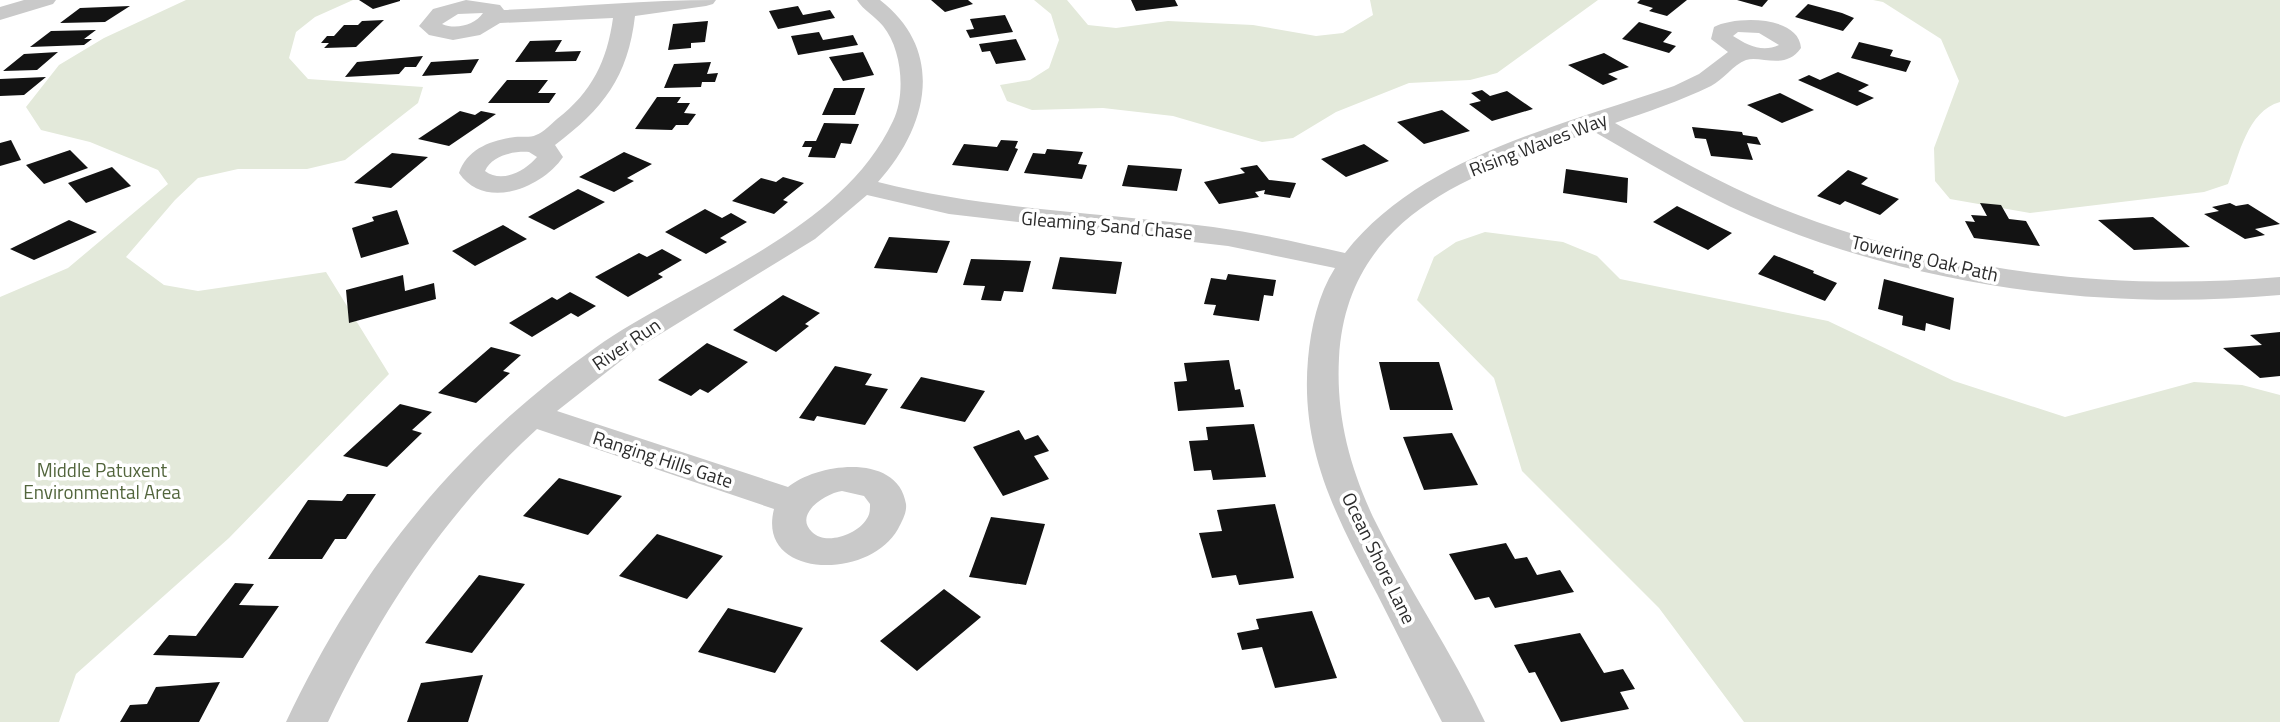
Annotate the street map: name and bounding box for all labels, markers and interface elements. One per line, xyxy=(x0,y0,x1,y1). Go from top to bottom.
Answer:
street label: Rising Waves Way xyxy=(1465,104,1611,183)
street label: Gleaming Sand Chase xyxy=(1020,203,1194,246)
street label: Towering Oak Path xyxy=(1849,227,2001,289)
street label: River Run xyxy=(586,310,666,377)
street label: Ranging Hills Gate xyxy=(589,422,737,495)
park label: Middle Patuxent Environmental Area xyxy=(23,455,181,506)
street label: Ocean Shore Lane xyxy=(1335,487,1424,629)

